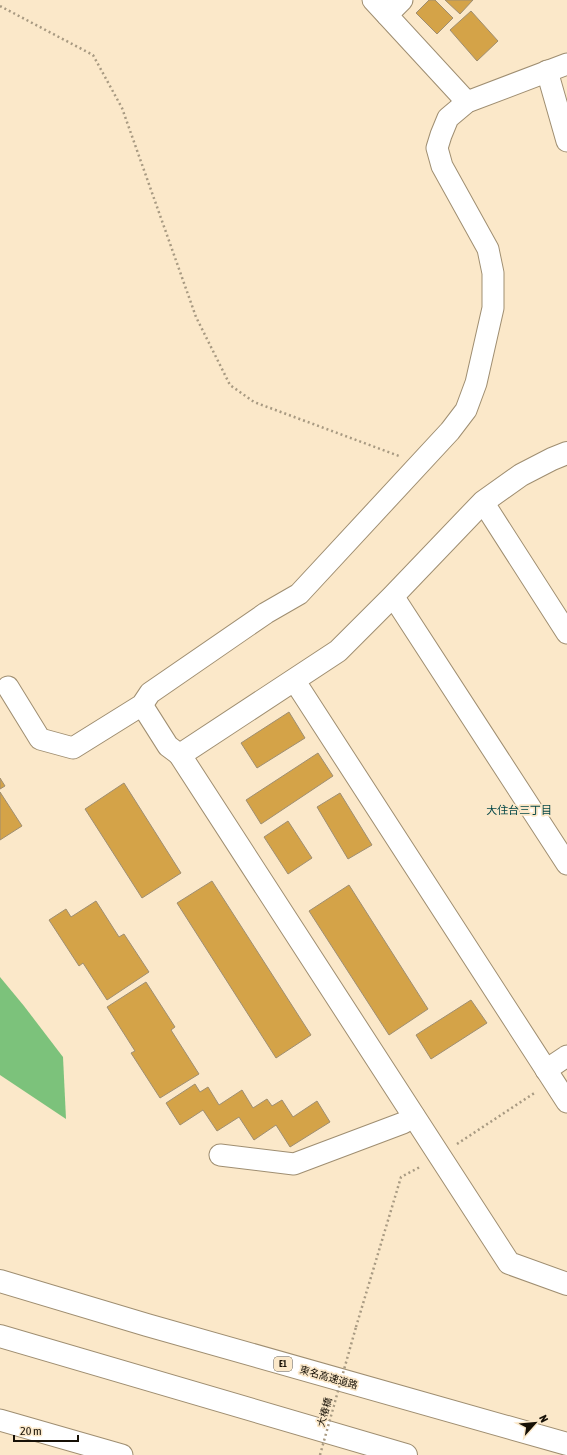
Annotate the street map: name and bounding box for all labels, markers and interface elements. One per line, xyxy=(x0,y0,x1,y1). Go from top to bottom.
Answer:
district label: 大住台三丁目 xyxy=(486,804,552,816)
road number: E1 xyxy=(274,1357,292,1371)
street label: 東名高速道路 xyxy=(299,1364,359,1391)
street label: 大椿橋 xyxy=(315,1396,334,1428)
north arrow xyxy=(515,1403,555,1443)
text: N xyxy=(537,1413,551,1424)
scale bar xyxy=(14,1417,78,1443)
text: 20 m xyxy=(20,1424,42,1438)

